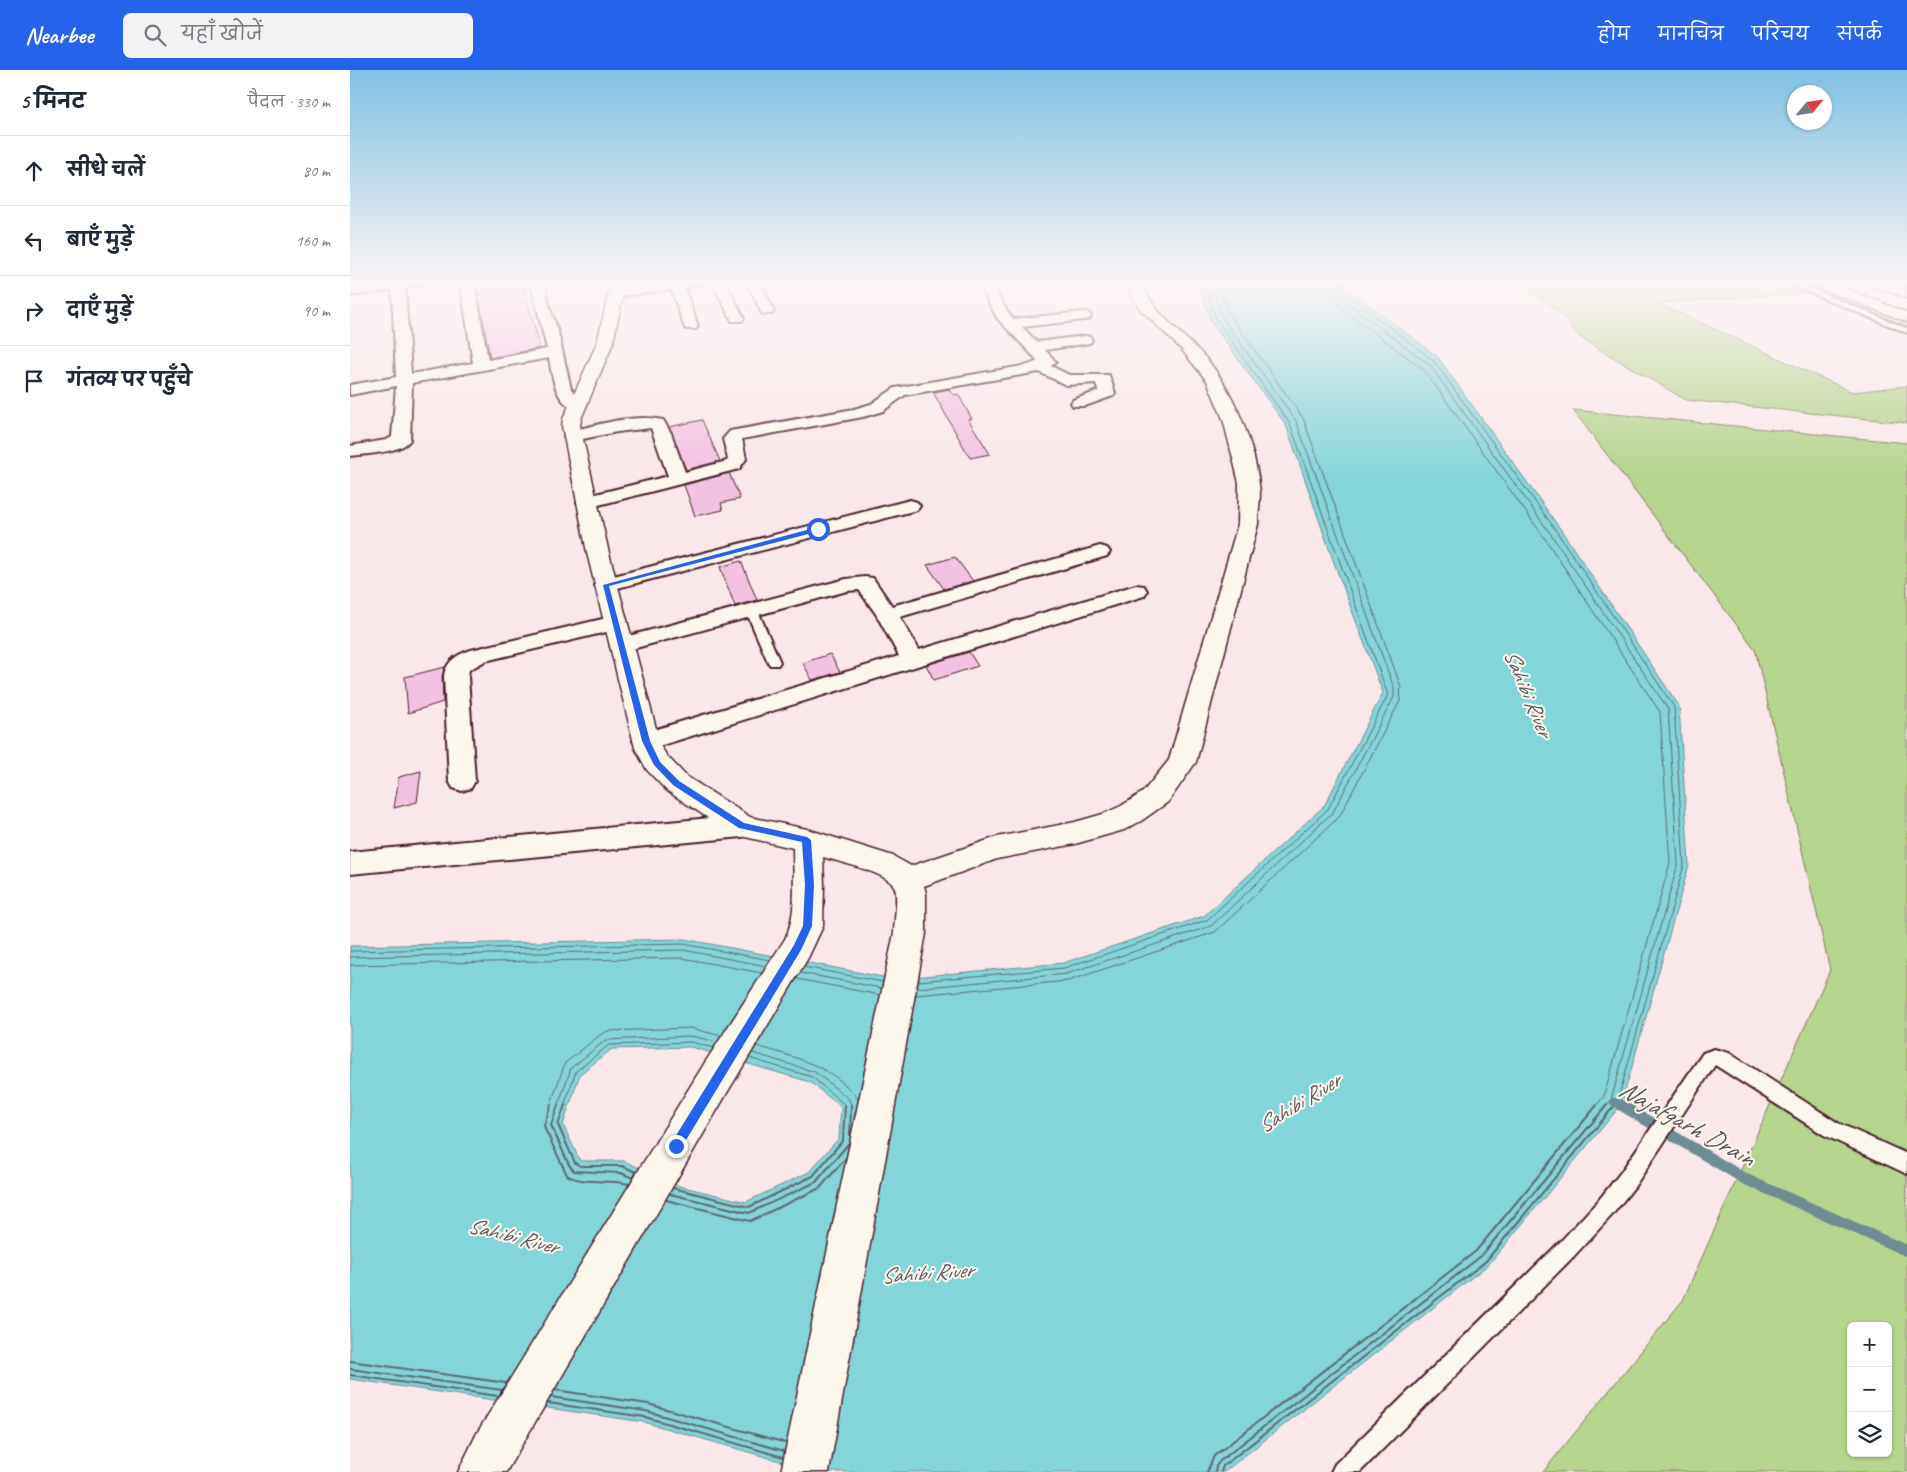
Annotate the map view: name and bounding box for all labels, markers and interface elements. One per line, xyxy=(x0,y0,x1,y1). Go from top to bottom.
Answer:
search box xyxy=(123,13,473,58)
text: Nearbee xyxy=(25,20,93,50)
icon: search xyxy=(141,21,169,49)
text: यहाँ खोजें xyxy=(181,22,263,46)
text: होम xyxy=(1598,23,1630,45)
text: मानचित्र xyxy=(1658,23,1724,45)
text: परिचय xyxy=(1752,23,1809,45)
text: संपर्क xyxy=(1837,23,1882,45)
north arrow xyxy=(1787,85,1832,130)
text: 5 मिनट xyxy=(20,88,85,114)
text: पैदल · 330 m xyxy=(248,92,330,112)
icon: ahead xyxy=(20,157,48,185)
text: सीधे चलें xyxy=(67,158,145,182)
text: 80 m xyxy=(303,161,330,181)
icon: left xyxy=(20,227,48,255)
text: बाएँ मुड़ें xyxy=(67,228,133,252)
text: 160 m xyxy=(296,231,330,251)
icon: right xyxy=(20,297,48,325)
text: दाएँ मुड़ें xyxy=(67,298,133,322)
text: 90 m xyxy=(303,301,330,321)
icon: arrive xyxy=(20,367,48,395)
text: गंतव्य पर पहुँचे xyxy=(67,368,192,392)
route start xyxy=(807,518,830,541)
water label: Sahibi River xyxy=(1497,645,1560,744)
water label: Sahibi River xyxy=(1253,1065,1349,1139)
water label: Najafgarh Drain xyxy=(1613,1072,1763,1175)
route end xyxy=(665,1135,688,1158)
water label: Sahibi River xyxy=(465,1211,565,1262)
water label: Sahibi River xyxy=(880,1256,978,1290)
map controls xyxy=(1847,1322,1892,1457)
button: + xyxy=(1847,1322,1892,1367)
button: − xyxy=(1847,1367,1892,1412)
button: layers xyxy=(1847,1412,1892,1457)

